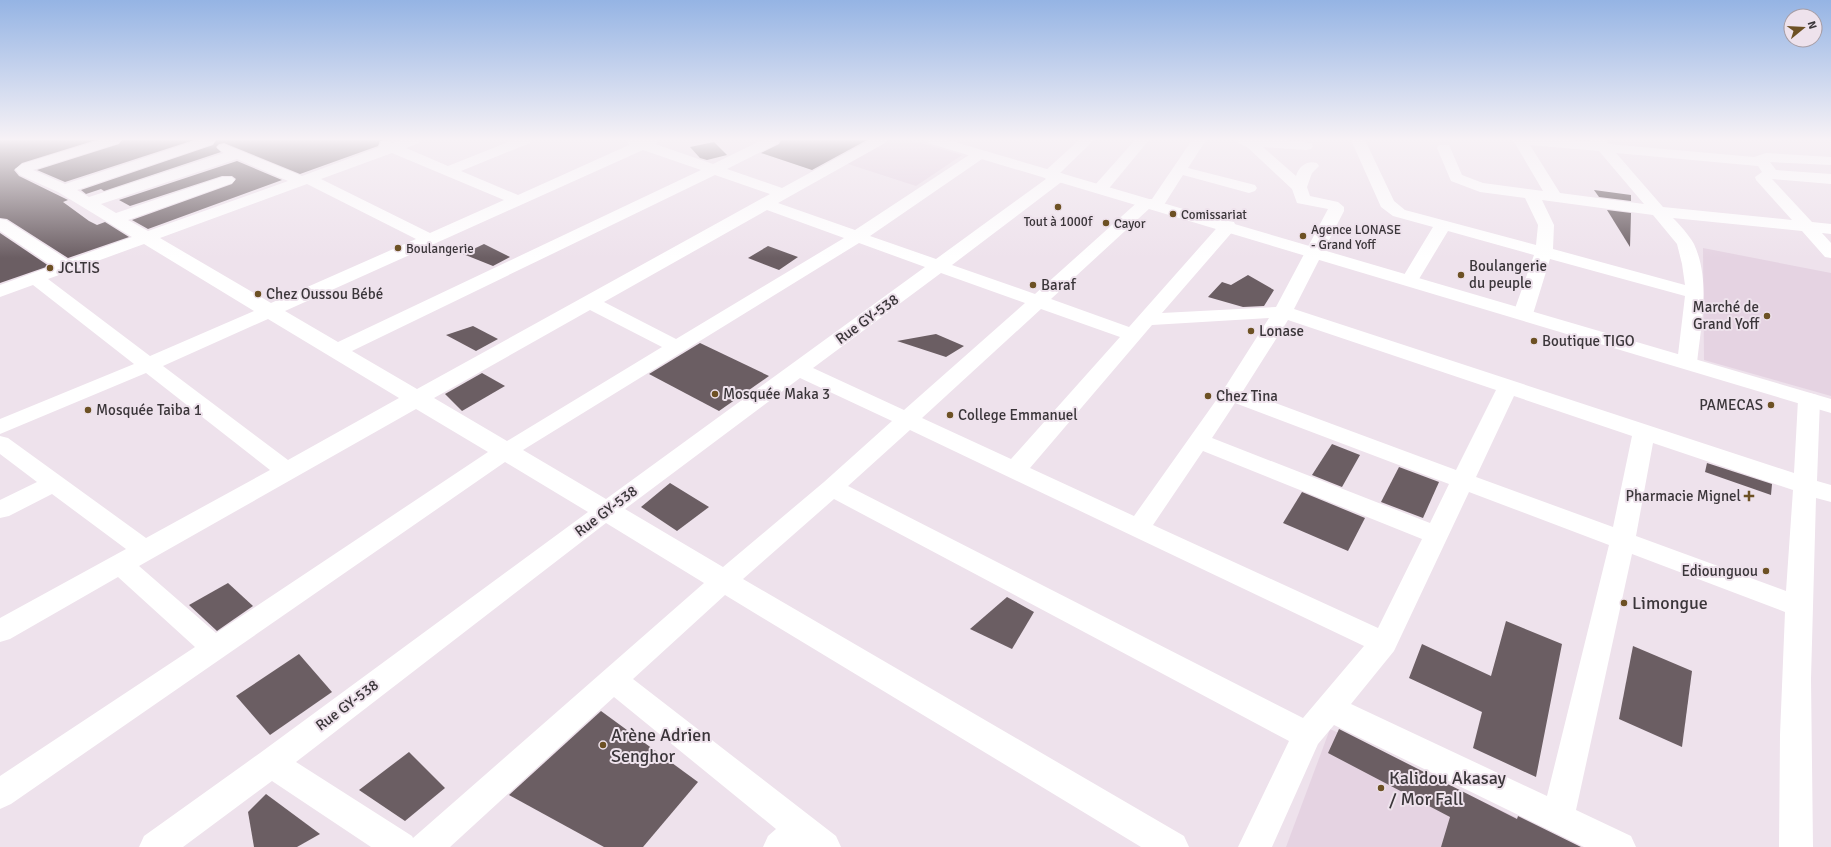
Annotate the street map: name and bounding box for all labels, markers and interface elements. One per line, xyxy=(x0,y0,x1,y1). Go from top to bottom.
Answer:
north arrow xyxy=(1783,8,1823,48)
text: N xyxy=(1805,19,1819,31)
marker: Tout à 1000f xyxy=(1053,202,1063,212)
place label: Comissariat xyxy=(1181,207,1247,223)
marker: Comissariat xyxy=(1168,209,1178,219)
place label: Tout à 1000f xyxy=(1024,214,1093,230)
place label: Cayor xyxy=(1114,216,1146,232)
marker: Cayor xyxy=(1101,218,1111,228)
place label: Agence LONASE - Grand Yoff xyxy=(1311,222,1401,253)
marker: Agence LONASE - Grand Yoff xyxy=(1298,231,1308,241)
place label: Boulangerie xyxy=(406,241,474,257)
marker: Boulangerie xyxy=(393,243,403,253)
place label: Boulangerie du peuple xyxy=(1469,257,1547,292)
place label: JCLTIS xyxy=(58,259,100,277)
marker: JCLTIS xyxy=(45,263,55,273)
marker: Boulangerie du peuple xyxy=(1456,270,1466,280)
place label: Baraf xyxy=(1041,276,1077,294)
marker: Baraf xyxy=(1028,280,1038,290)
place label: Chez Oussou Bébé xyxy=(266,285,383,303)
marker: Chez Oussou Bébé xyxy=(253,289,263,299)
street label: Rue GY-538 xyxy=(832,290,902,348)
place label: Marché de Grand Yoff xyxy=(1693,298,1760,333)
marker: Marché de Grand Yoff xyxy=(1762,311,1772,321)
place label: Lonase xyxy=(1259,322,1304,340)
marker: Lonase xyxy=(1246,326,1256,336)
place label: Boutique TIGO xyxy=(1542,332,1635,350)
marker: Boutique TIGO xyxy=(1529,336,1539,346)
place label: Mosquée Maka 3 xyxy=(723,385,830,403)
place label: Chez Tina xyxy=(1216,387,1278,405)
marker: Mosquée Maka 3 xyxy=(710,389,720,399)
marker: Chez Tina xyxy=(1203,391,1213,401)
place label: PAMECAS xyxy=(1699,396,1763,414)
marker: PAMECAS xyxy=(1766,400,1776,410)
place label: Mosquée Taiba 1 xyxy=(96,401,202,419)
marker: Mosquée Taiba 1 xyxy=(83,405,93,415)
place label: College Emmanuel xyxy=(958,406,1078,424)
marker: College Emmanuel xyxy=(945,410,955,420)
street label: Rue GY-538 xyxy=(571,482,641,540)
place label: Pharmacie Mignel xyxy=(1625,487,1741,505)
marker: Pharmacie Mignel xyxy=(1744,491,1754,501)
place label: Ediounguou xyxy=(1681,562,1758,580)
marker: Ediounguou xyxy=(1761,566,1771,576)
place label: Limongue xyxy=(1632,592,1708,614)
marker: Limongue xyxy=(1619,598,1629,608)
street label: Rue GY-538 xyxy=(312,676,382,734)
place label: Arène Adrien Senghor xyxy=(611,724,711,767)
marker: Arène Adrien Senghor xyxy=(598,740,608,750)
place label: Kalidou Akasay / Mor Fall xyxy=(1389,767,1507,810)
marker: Kalidou Akasay / Mor Fall xyxy=(1376,783,1386,793)

